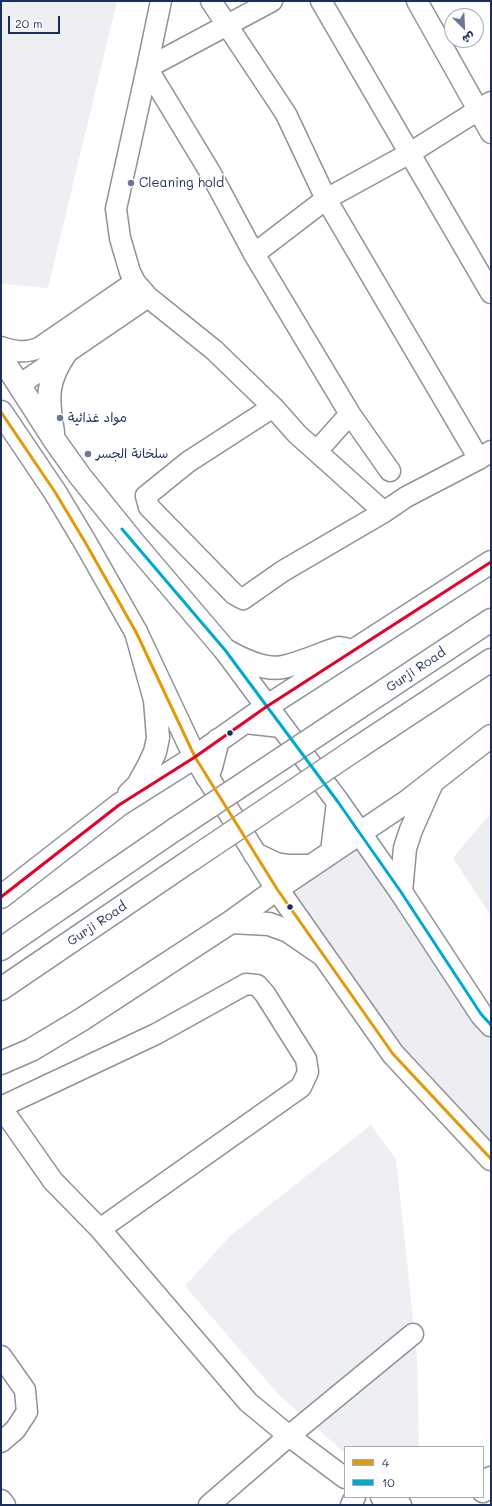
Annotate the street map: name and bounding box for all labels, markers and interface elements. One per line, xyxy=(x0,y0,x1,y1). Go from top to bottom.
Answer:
scale bar xyxy=(10,8,62,34)
north arrow xyxy=(444,8,484,48)
text: 20 m xyxy=(15,15,43,31)
text: ش xyxy=(460,29,477,48)
place label: Cleaning hold xyxy=(139,175,224,191)
marker: Cleaning hold xyxy=(126,178,136,188)
place label: مواد غذائية xyxy=(68,410,127,426)
marker: مواد غذائية xyxy=(55,413,65,423)
place label: سلخانة الجسر xyxy=(96,446,168,462)
marker: سلخانة الجسر xyxy=(83,449,93,459)
street label: Gurji Road xyxy=(383,644,449,696)
unlabelled marker xyxy=(225,728,235,738)
street label: Gurji Road xyxy=(64,898,130,950)
unlabelled marker xyxy=(285,902,295,912)
legend xyxy=(344,1446,484,1498)
text: 4 xyxy=(382,1454,389,1470)
text: 10 xyxy=(382,1474,395,1490)

